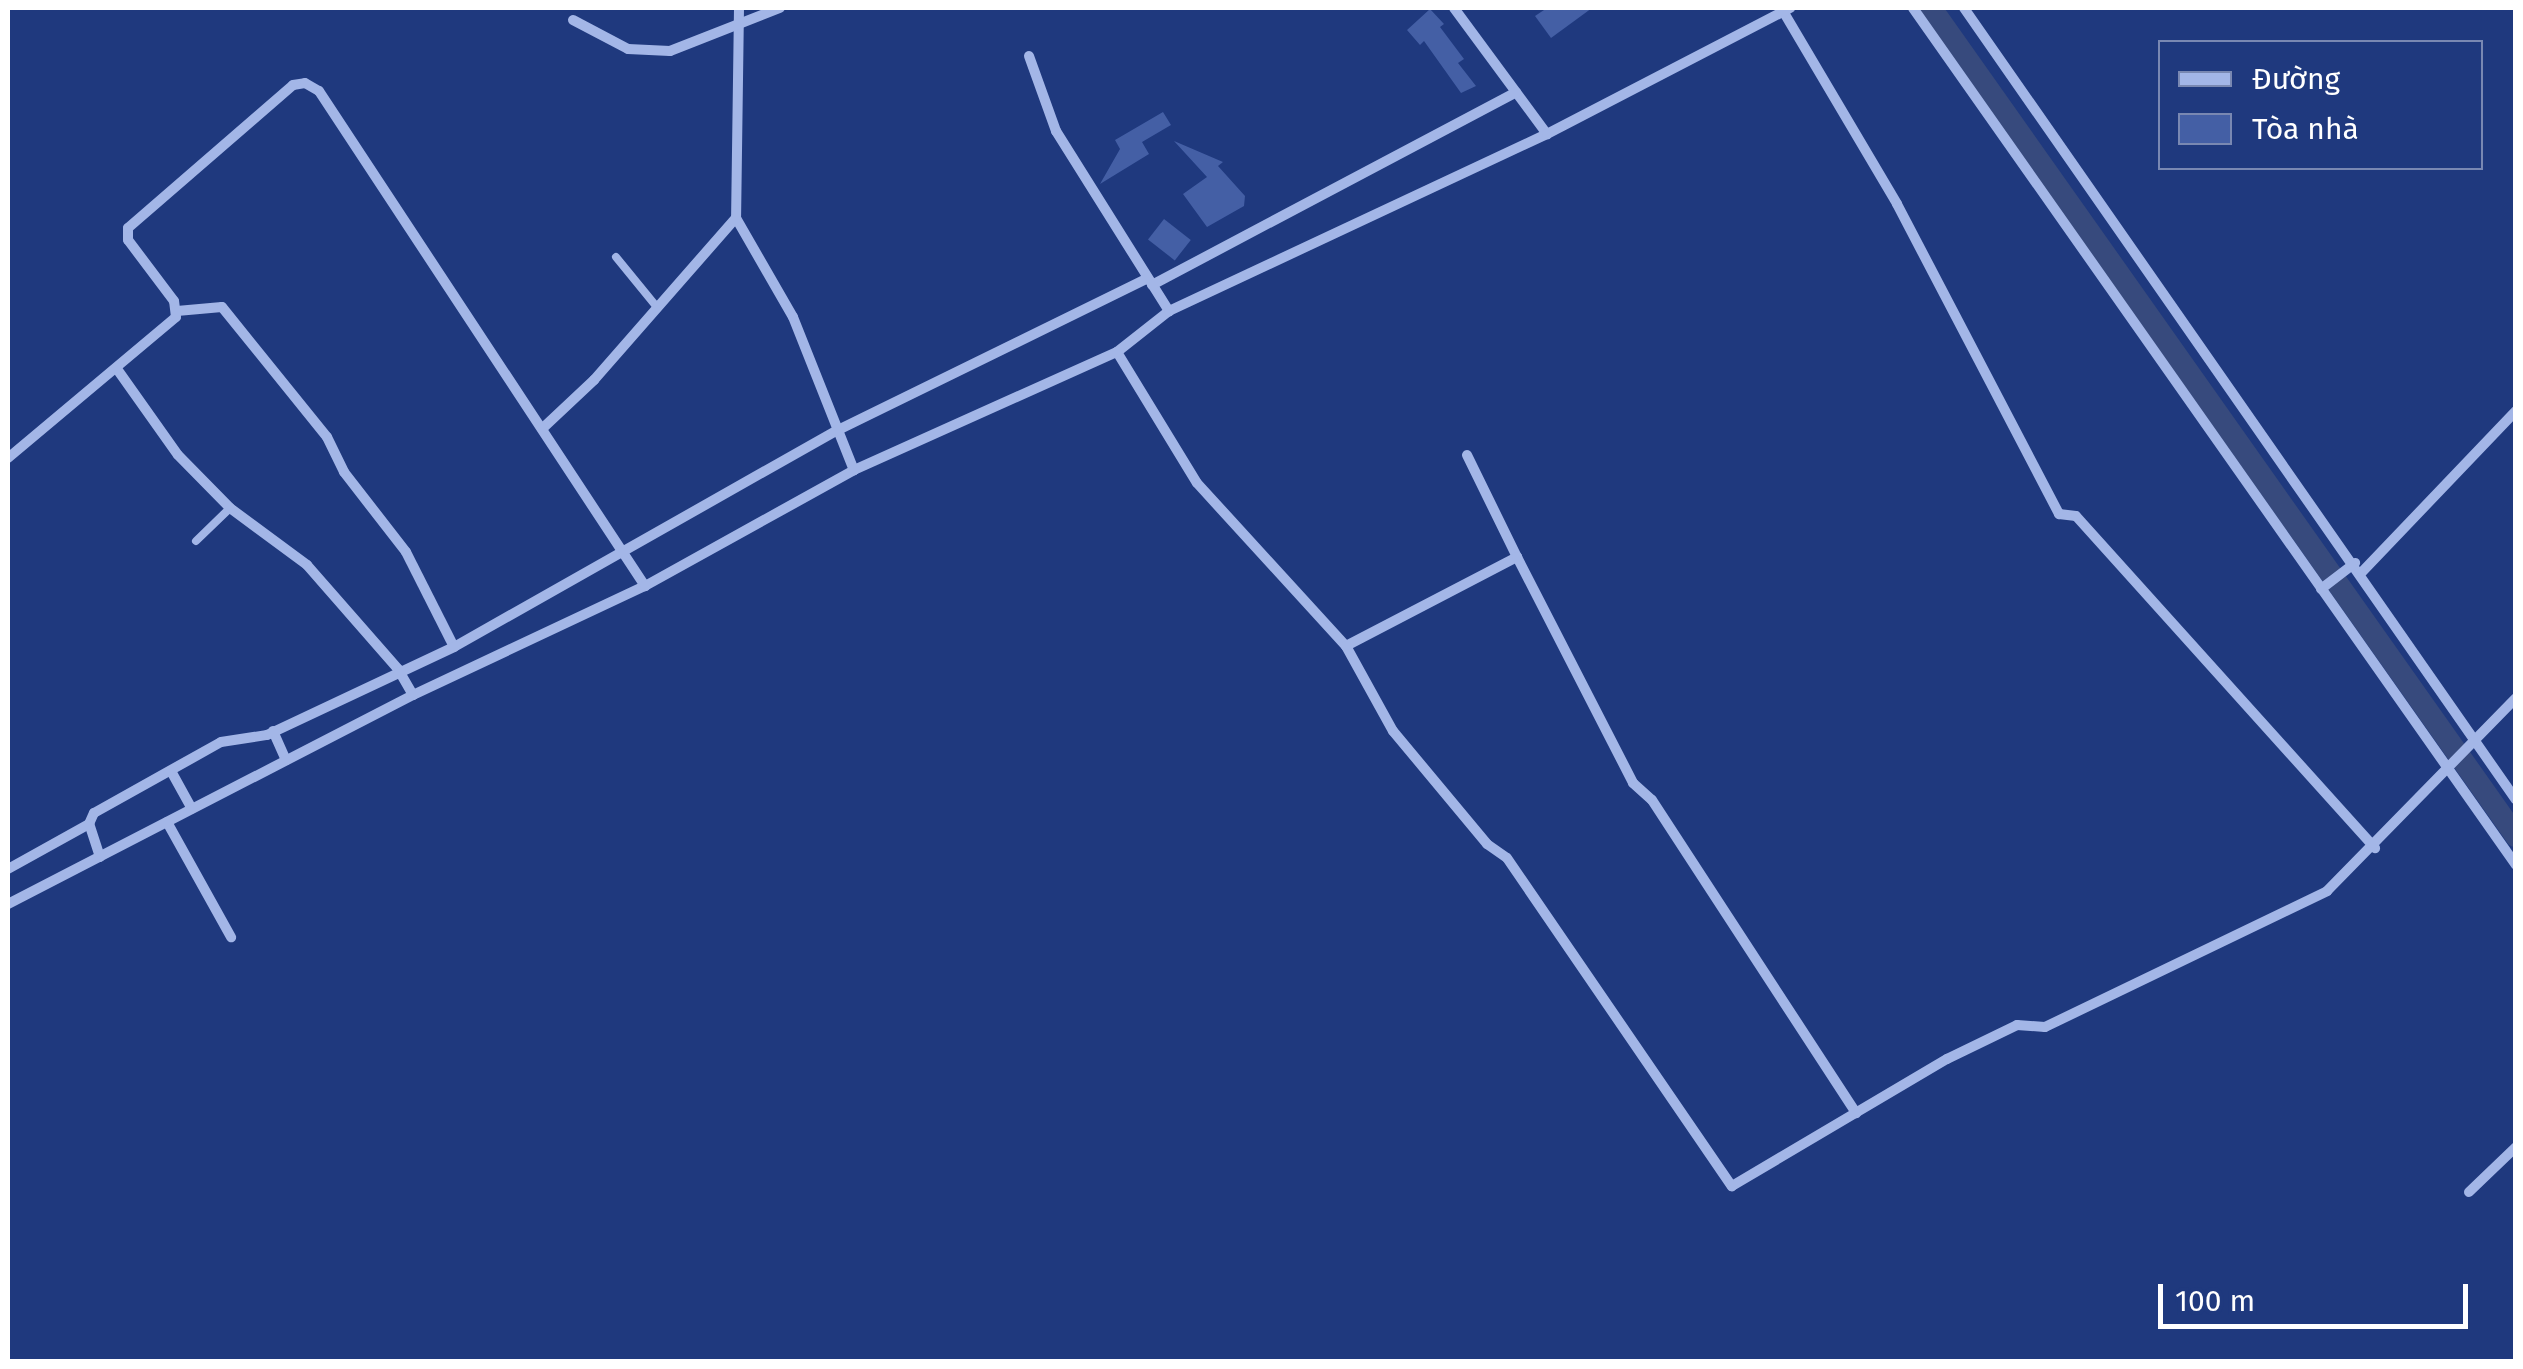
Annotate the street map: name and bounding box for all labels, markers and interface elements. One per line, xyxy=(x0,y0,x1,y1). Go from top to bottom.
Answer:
legend xyxy=(2158,40,2483,170)
text: Đường xyxy=(2252,61,2340,97)
text: Tòa nhà xyxy=(2252,111,2359,147)
scale bar xyxy=(2163,1264,2473,1326)
text: 100 m xyxy=(2175,1283,2255,1319)

